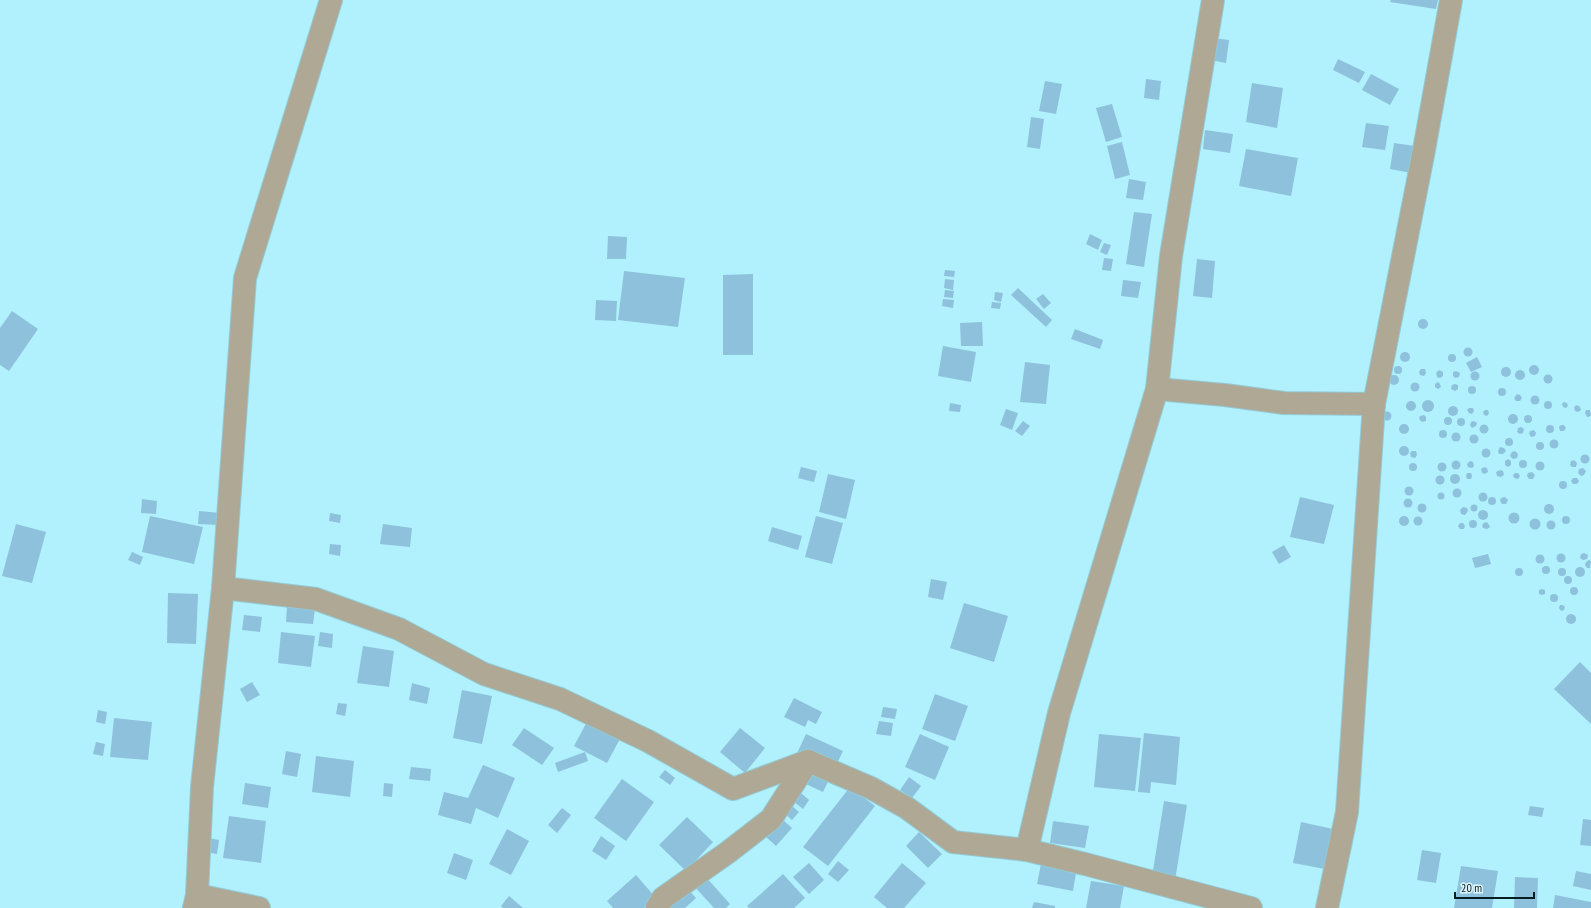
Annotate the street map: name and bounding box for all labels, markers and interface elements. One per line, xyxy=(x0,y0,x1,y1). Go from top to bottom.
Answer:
scale bar xyxy=(1455,874,1534,900)
text: 20 m xyxy=(1461,880,1482,895)

